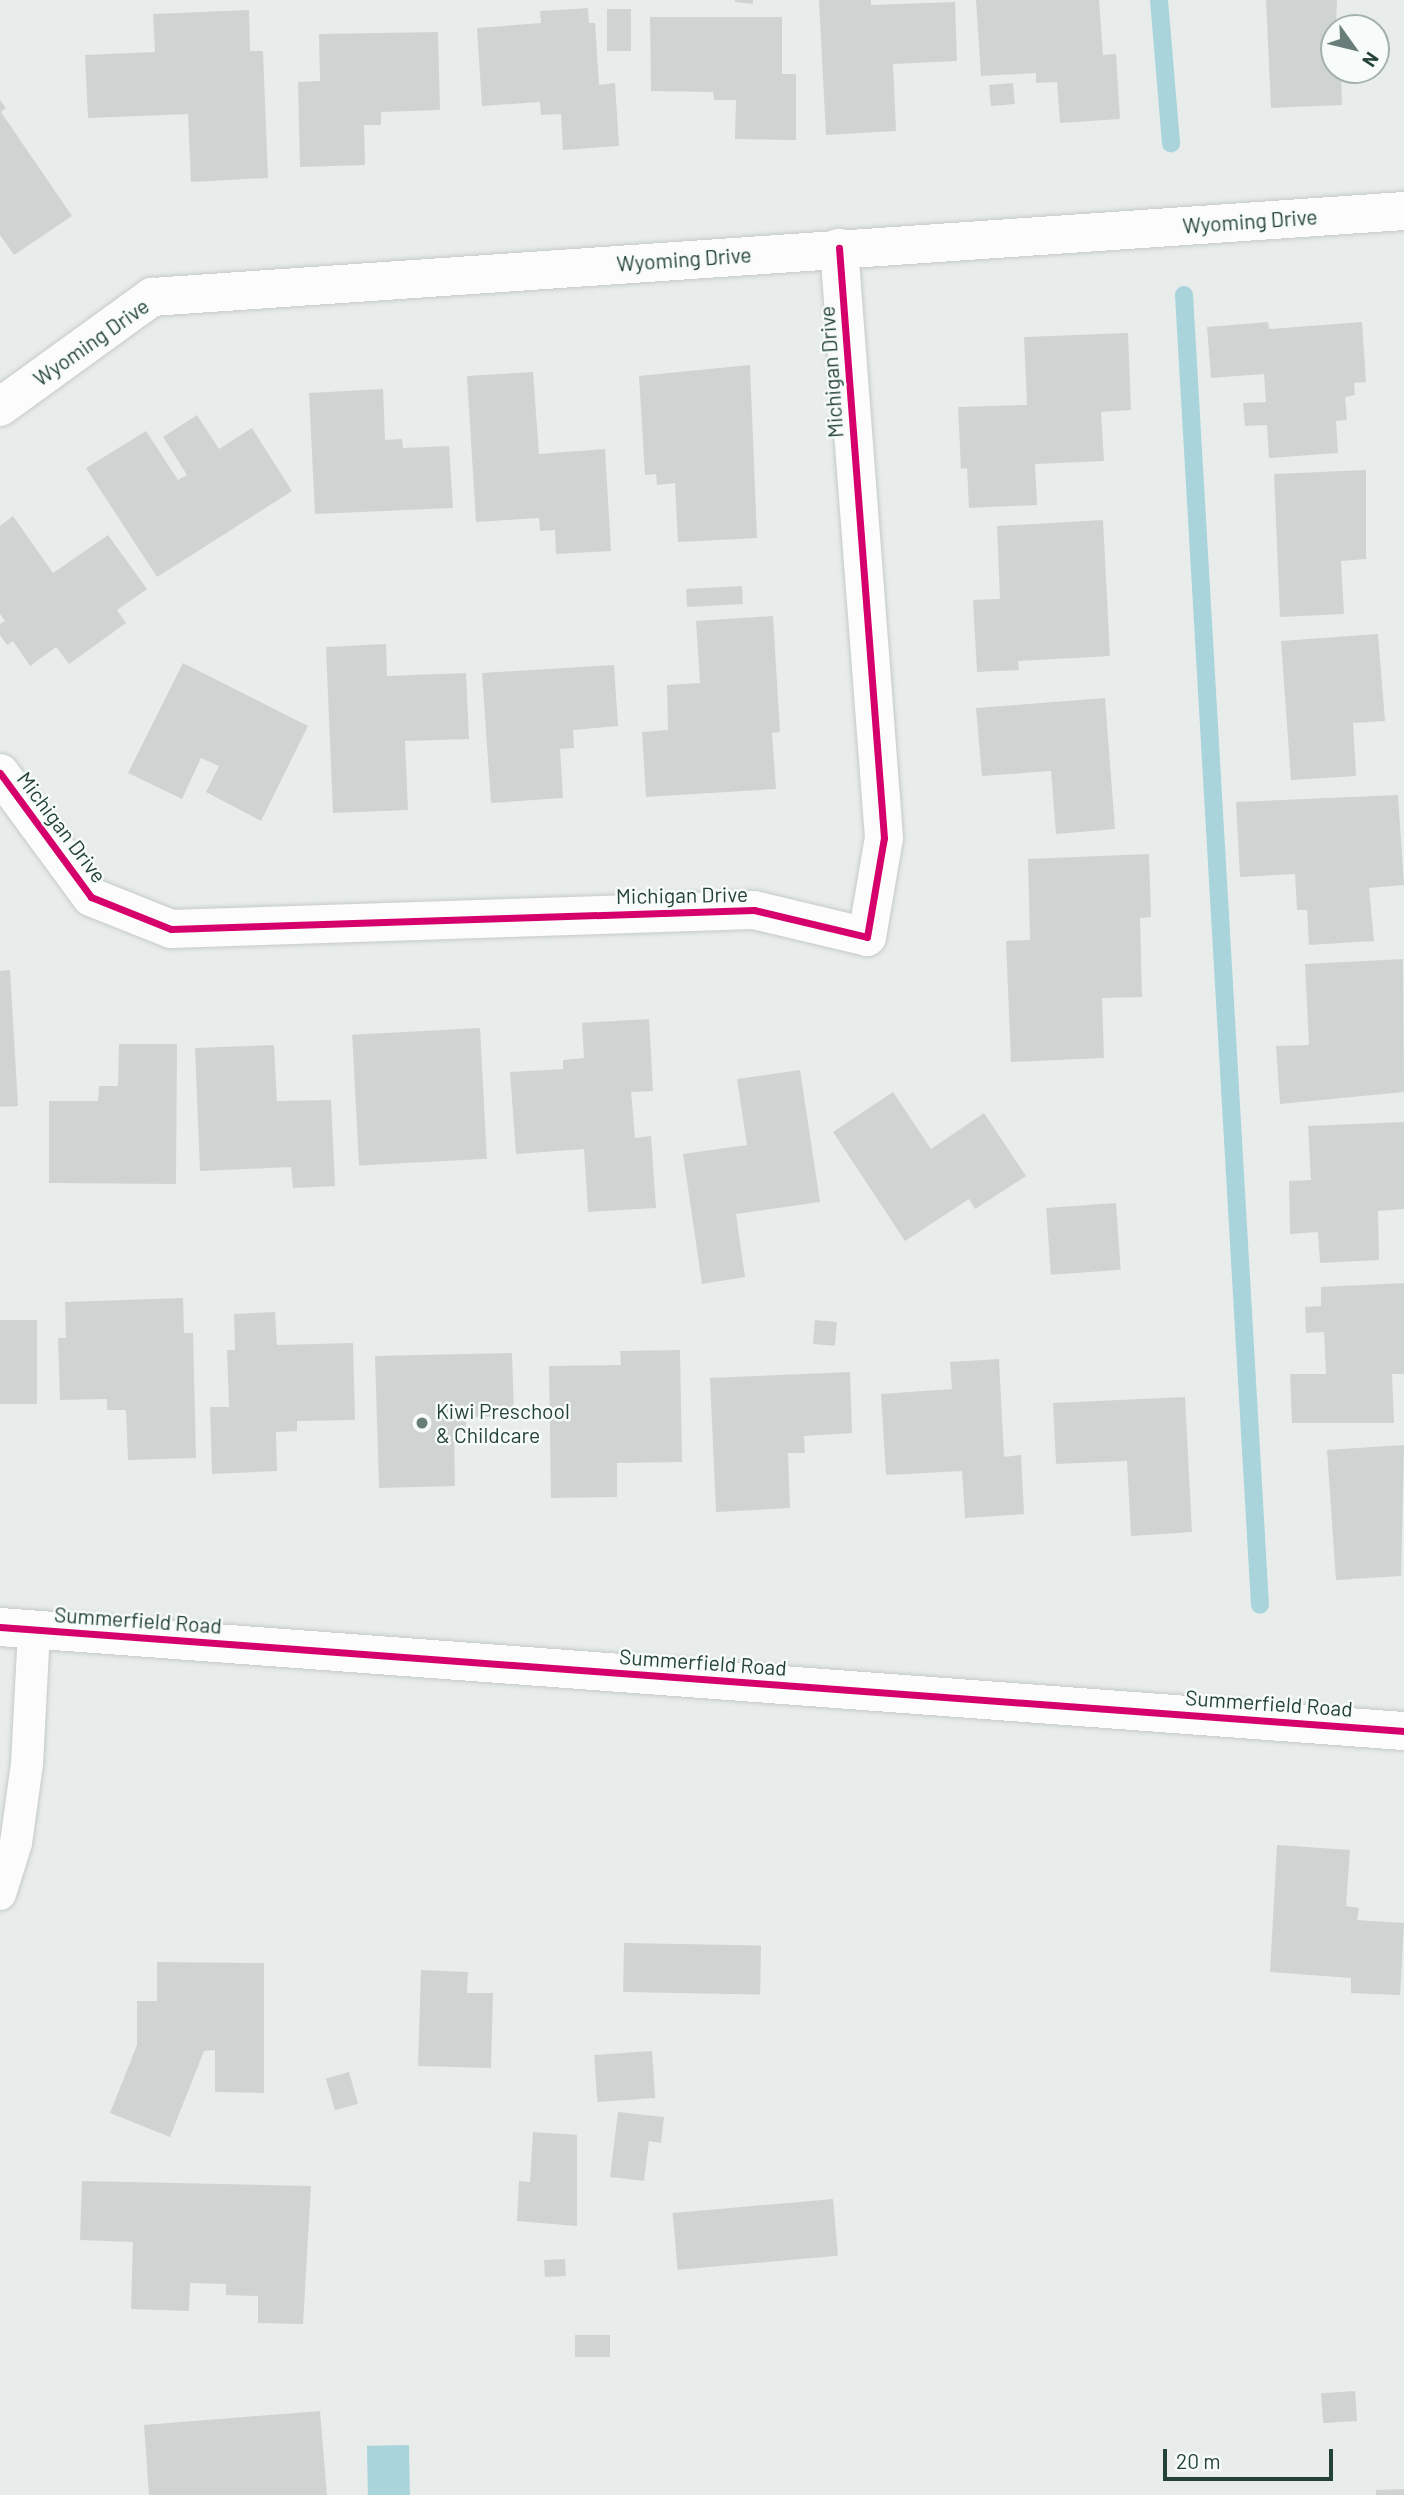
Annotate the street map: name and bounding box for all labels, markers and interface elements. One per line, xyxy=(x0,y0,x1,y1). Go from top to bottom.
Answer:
north arrow xyxy=(1320,14,1390,84)
text: N xyxy=(1358,48,1384,72)
street label: Wyoming Drive xyxy=(1182,204,1318,238)
street label: Wyoming Drive xyxy=(616,242,752,276)
street label: Wyoming Drive xyxy=(28,293,154,391)
street label: Michigan Drive xyxy=(814,305,848,439)
street label: Michigan Drive xyxy=(12,767,112,887)
street label: Michigan Drive xyxy=(616,881,748,909)
place label: Kiwi Preschool & Childcare xyxy=(436,1398,570,1448)
marker: Kiwi Preschool & Childcare xyxy=(414,1415,430,1431)
street label: Summerfield Road xyxy=(53,1602,223,1638)
street label: Summerfield Road xyxy=(618,1644,788,1680)
street label: Summerfield Road xyxy=(1184,1685,1354,1721)
scale bar xyxy=(1166,2436,1336,2480)
text: 20 m xyxy=(1176,2448,1221,2473)

